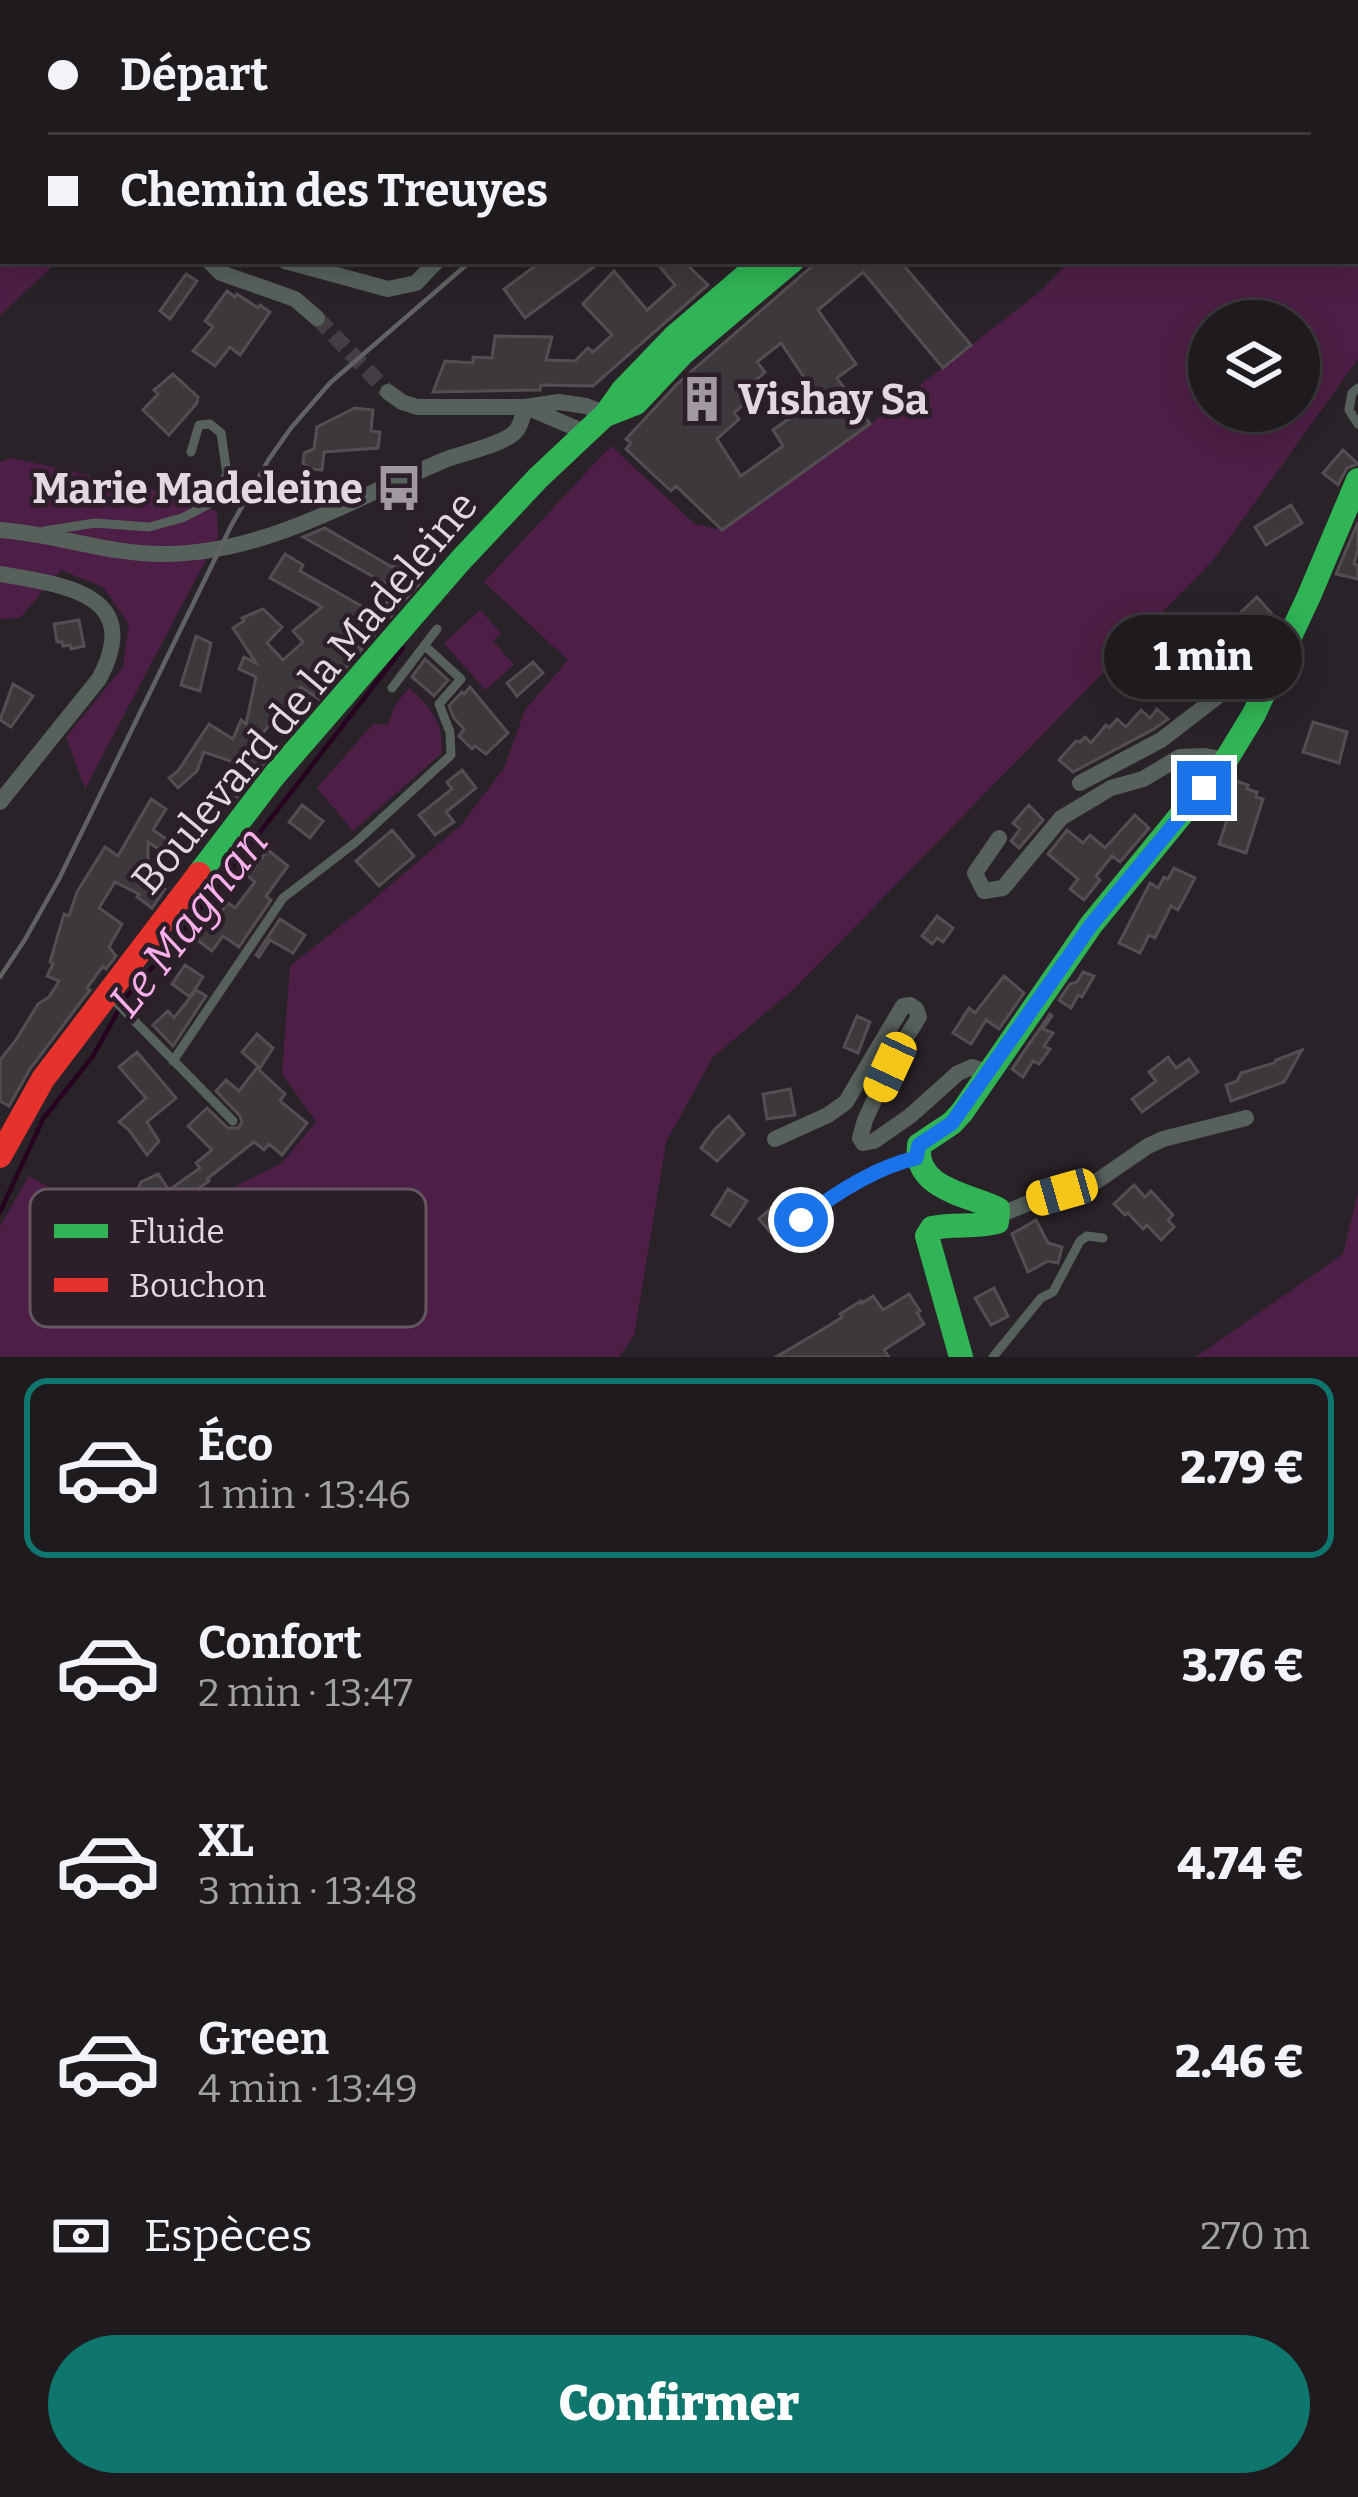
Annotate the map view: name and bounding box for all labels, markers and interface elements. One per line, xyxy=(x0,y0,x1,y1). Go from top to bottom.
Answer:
text: Départ xyxy=(120,48,268,102)
text: Chemin des Treuyes xyxy=(120,164,548,218)
map controls xyxy=(1188,300,1320,432)
button: layers xyxy=(1188,300,1320,432)
building icon: Vishay Sa xyxy=(677,374,727,424)
place label: Vishay Sa xyxy=(738,375,929,425)
bus stop icon: Marie Madeleine xyxy=(374,463,424,513)
place label: Marie Madeleine xyxy=(32,464,363,514)
street label: Boulevard de la Madeleine xyxy=(122,481,488,904)
callout: 1 min xyxy=(1105,614,1303,698)
text: 1 min xyxy=(1153,634,1253,680)
route end xyxy=(1177,761,1231,815)
water label: Le Magnan xyxy=(98,816,280,1027)
car xyxy=(858,1027,922,1107)
car xyxy=(1022,1165,1102,1219)
legend xyxy=(30,1189,426,1327)
route start xyxy=(774,1193,828,1247)
text: Fluide xyxy=(129,1212,225,1252)
text: Bouchon xyxy=(129,1266,266,1306)
icon: car xyxy=(54,1414,162,1522)
text: Éco xyxy=(198,1418,273,1472)
text: 2.79 € xyxy=(1180,1441,1304,1495)
text: 1 min · 13:46 xyxy=(198,1472,411,1518)
icon: car xyxy=(54,1612,162,1720)
text: Confort xyxy=(198,1616,362,1670)
text: 3.76 € xyxy=(1182,1639,1304,1693)
text: 2 min · 13:47 xyxy=(198,1670,413,1716)
icon: car xyxy=(54,1810,162,1918)
text: XL xyxy=(198,1814,254,1868)
text: 4.74 € xyxy=(1177,1837,1304,1891)
text: 3 min · 13:48 xyxy=(198,1868,418,1914)
icon: car xyxy=(54,2008,162,2116)
text: Green xyxy=(198,2012,329,2066)
text: 2.46 € xyxy=(1175,2035,1304,2089)
text: 4 min · 13:49 xyxy=(198,2066,418,2112)
icon: cash xyxy=(48,2203,114,2269)
text: Espèces xyxy=(144,2209,313,2263)
text: 270 m xyxy=(1200,2213,1310,2259)
button: Confirmer xyxy=(48,2335,1310,2473)

